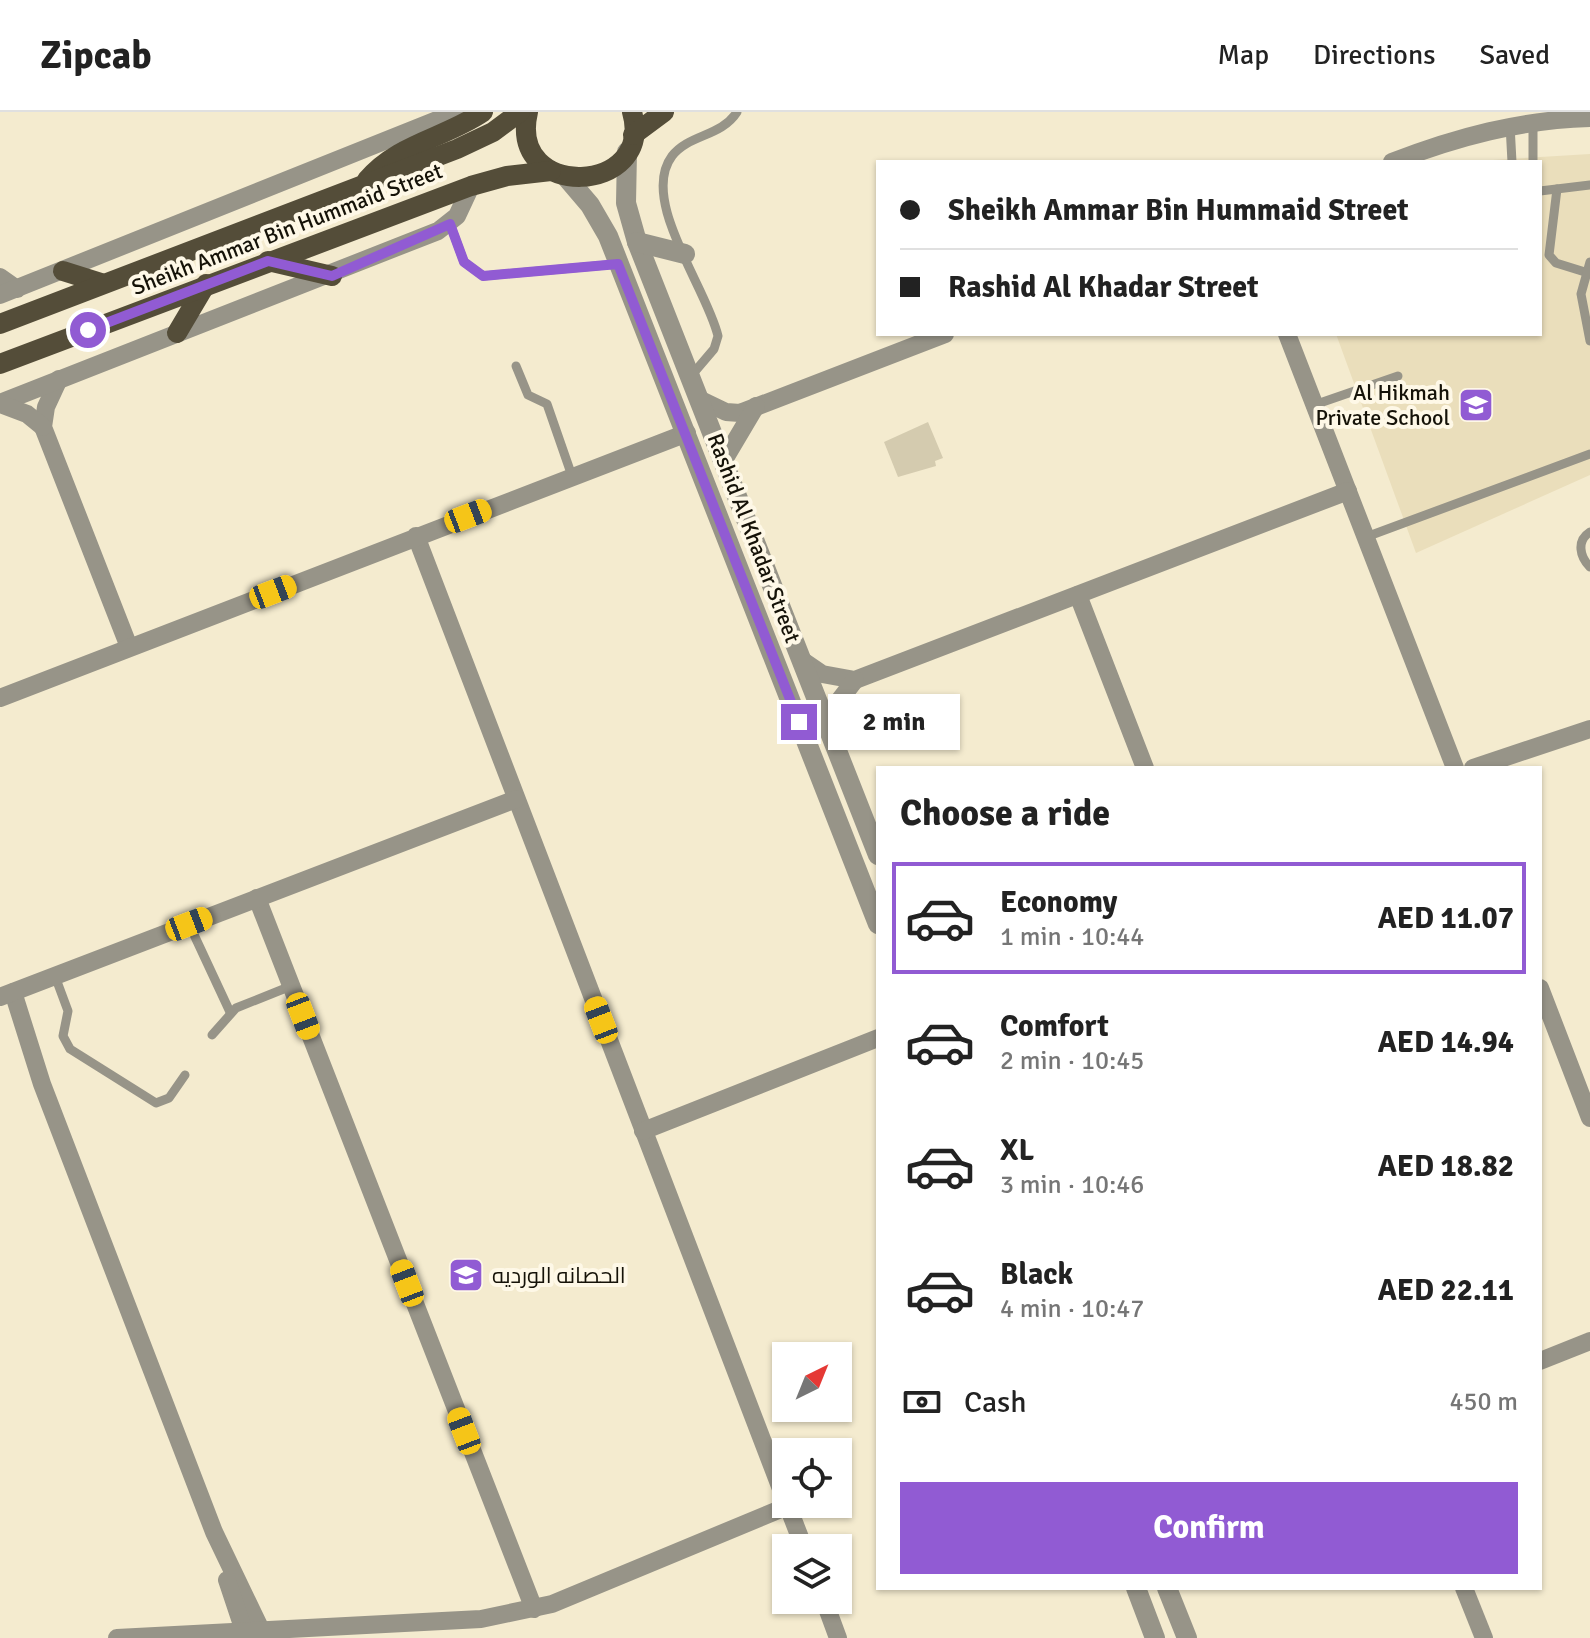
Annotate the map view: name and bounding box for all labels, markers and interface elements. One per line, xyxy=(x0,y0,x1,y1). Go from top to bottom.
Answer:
text: Zipcab xyxy=(40,32,152,79)
text: Map xyxy=(1217,38,1269,72)
text: Directions xyxy=(1313,38,1435,72)
text: Saved xyxy=(1479,38,1550,72)
street label: Sheikh Ammar Bin Hummaid Street xyxy=(128,157,446,301)
text: Sheikh Ammar Bin Hummaid Street xyxy=(948,192,1409,229)
text: Rashid Al Khadar Street xyxy=(948,269,1258,306)
route start xyxy=(70,312,106,348)
place label: Al Hikmah Private School xyxy=(1315,379,1450,431)
school or university icon: Al Hikmah Private School xyxy=(1457,386,1495,424)
street label: Rashid Al Khadar Street xyxy=(702,430,806,647)
car xyxy=(441,496,495,536)
car xyxy=(246,572,300,612)
callout: 2 min xyxy=(827,694,959,750)
route end xyxy=(781,704,817,740)
text: 2 min xyxy=(863,706,925,738)
text: Choose a ride xyxy=(900,791,1110,836)
icon: car xyxy=(904,882,976,954)
text: Economy xyxy=(1000,884,1117,921)
text: AED 11.07 xyxy=(1378,900,1514,937)
car xyxy=(162,904,216,944)
text: 1 min · 10:44 xyxy=(1000,921,1144,953)
car xyxy=(283,989,323,1043)
car xyxy=(581,993,621,1047)
icon: car xyxy=(904,1006,976,1078)
text: Comfort xyxy=(1000,1008,1109,1045)
text: AED 14.94 xyxy=(1378,1024,1514,1061)
text: 2 min · 10:45 xyxy=(1000,1045,1144,1077)
icon: car xyxy=(904,1130,976,1202)
text: XL xyxy=(1000,1132,1034,1169)
text: AED 18.82 xyxy=(1378,1148,1514,1185)
text: 3 min · 10:46 xyxy=(1000,1169,1144,1201)
icon: car xyxy=(904,1254,976,1326)
car xyxy=(387,1256,427,1310)
school or university icon: الحصانه الورديه xyxy=(447,1256,485,1294)
text: Black xyxy=(1000,1256,1073,1293)
place label: الحصانه الورديه xyxy=(492,1262,626,1289)
text: AED 22.11 xyxy=(1378,1272,1514,1309)
text: 4 min · 10:47 xyxy=(1000,1293,1144,1325)
north arrow xyxy=(772,1342,852,1422)
map controls xyxy=(772,1342,852,1614)
icon: cash xyxy=(900,1380,944,1424)
text: Cash xyxy=(964,1384,1027,1421)
text: 450 m xyxy=(1449,1386,1518,1418)
car xyxy=(444,1404,484,1458)
button: locate xyxy=(772,1438,852,1518)
button: Confirm xyxy=(900,1482,1518,1574)
button: layers xyxy=(772,1534,852,1614)

